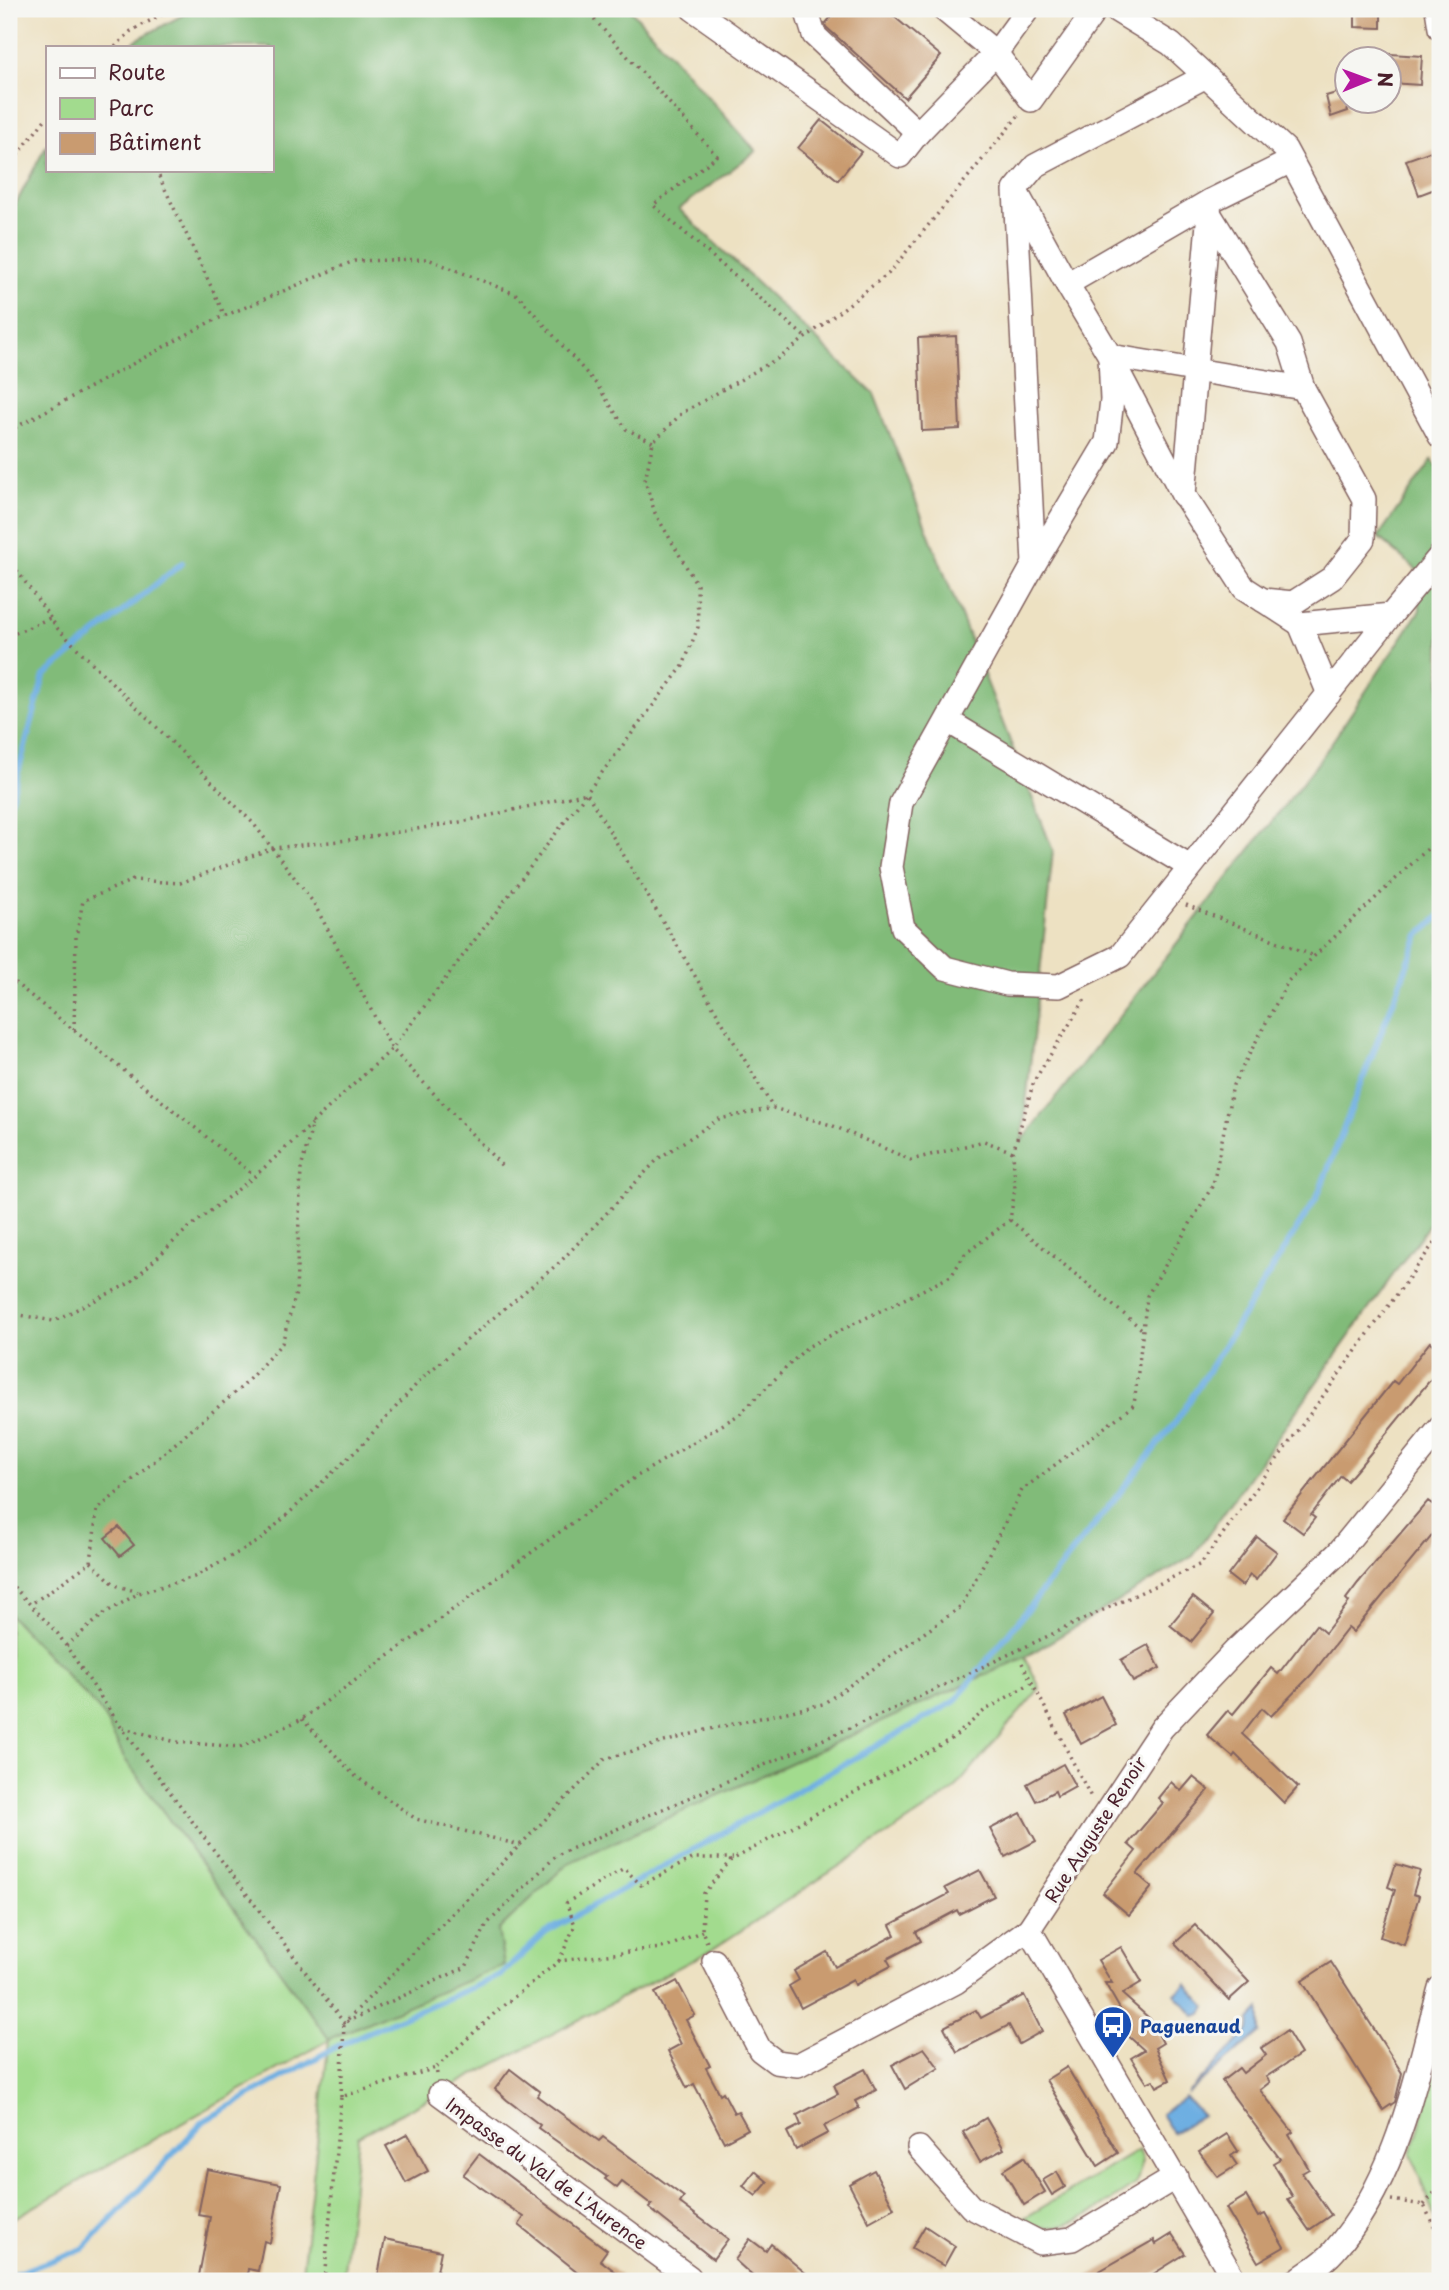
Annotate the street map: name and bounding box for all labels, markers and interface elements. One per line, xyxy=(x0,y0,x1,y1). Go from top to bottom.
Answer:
legend xyxy=(46,46,273,172)
north arrow xyxy=(1334,46,1404,116)
text: Route xyxy=(108,55,166,87)
text: N xyxy=(1372,72,1400,87)
text: Parc xyxy=(108,91,154,123)
text: Bâtiment xyxy=(108,125,201,157)
street label: Rue Auguste Renoir xyxy=(1037,1750,1153,1908)
bus stop icon: Paguenaud xyxy=(1092,2004,1134,2059)
place label: Paguenaud xyxy=(1140,2012,1241,2039)
street label: Impasse du Val de L'Aurence xyxy=(441,2091,654,2256)

